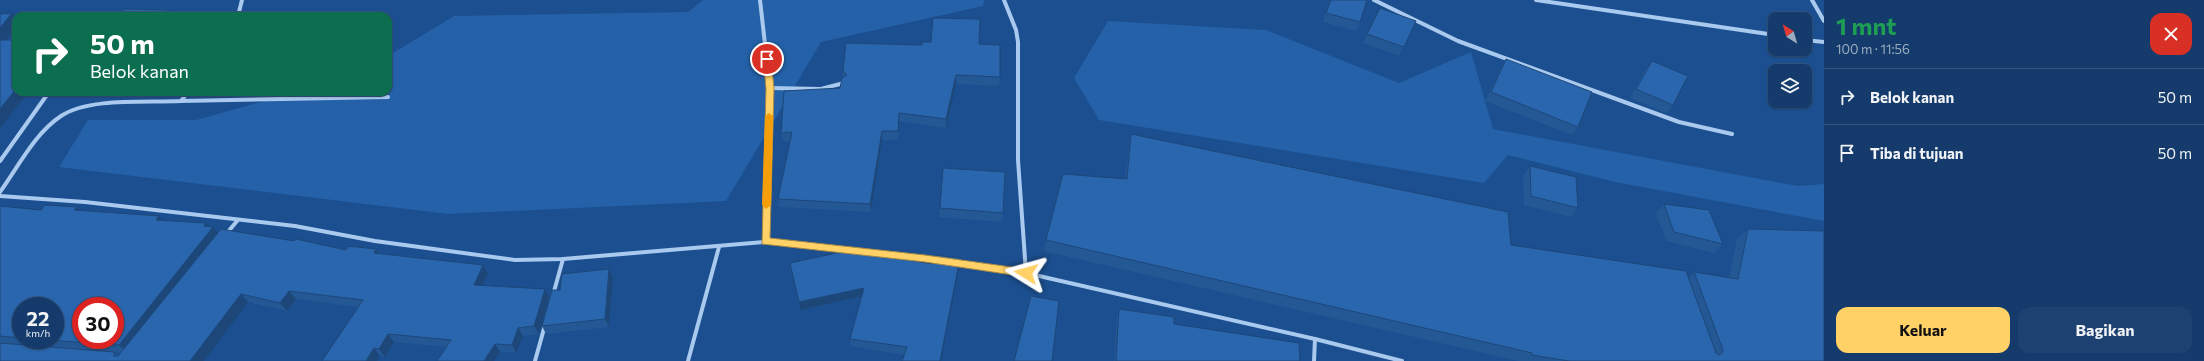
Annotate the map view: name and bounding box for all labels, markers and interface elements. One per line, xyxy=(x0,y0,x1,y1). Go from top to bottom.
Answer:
text: 1 mnt xyxy=(1836,11,1896,40)
north arrow xyxy=(1768,12,1812,56)
map controls xyxy=(1768,12,1812,108)
button: close xyxy=(2150,13,2192,55)
text: 50 m xyxy=(90,26,155,60)
icon: right xyxy=(24,28,76,80)
text: 100 m · 11:56 xyxy=(1836,41,1910,57)
pin xyxy=(750,42,784,76)
icon: arrive xyxy=(756,48,778,70)
text: Belok kanan xyxy=(90,60,189,82)
button: layers xyxy=(1768,64,1812,108)
icon: right xyxy=(1836,86,1858,108)
text: Belok kanan xyxy=(1870,88,1954,106)
text: 50 m xyxy=(2158,88,2192,106)
icon: arrive xyxy=(1836,142,1858,164)
text: Tiba di tujuan xyxy=(1870,144,1964,162)
text: 50 m xyxy=(2158,144,2192,162)
position arrow xyxy=(1005,252,1047,294)
speed limit sign: 30 xyxy=(72,297,124,349)
text: 22 xyxy=(27,306,49,330)
button: Keluar xyxy=(1836,307,2010,353)
button: Bagikan xyxy=(2018,307,2192,353)
text: km/h xyxy=(26,327,50,339)

